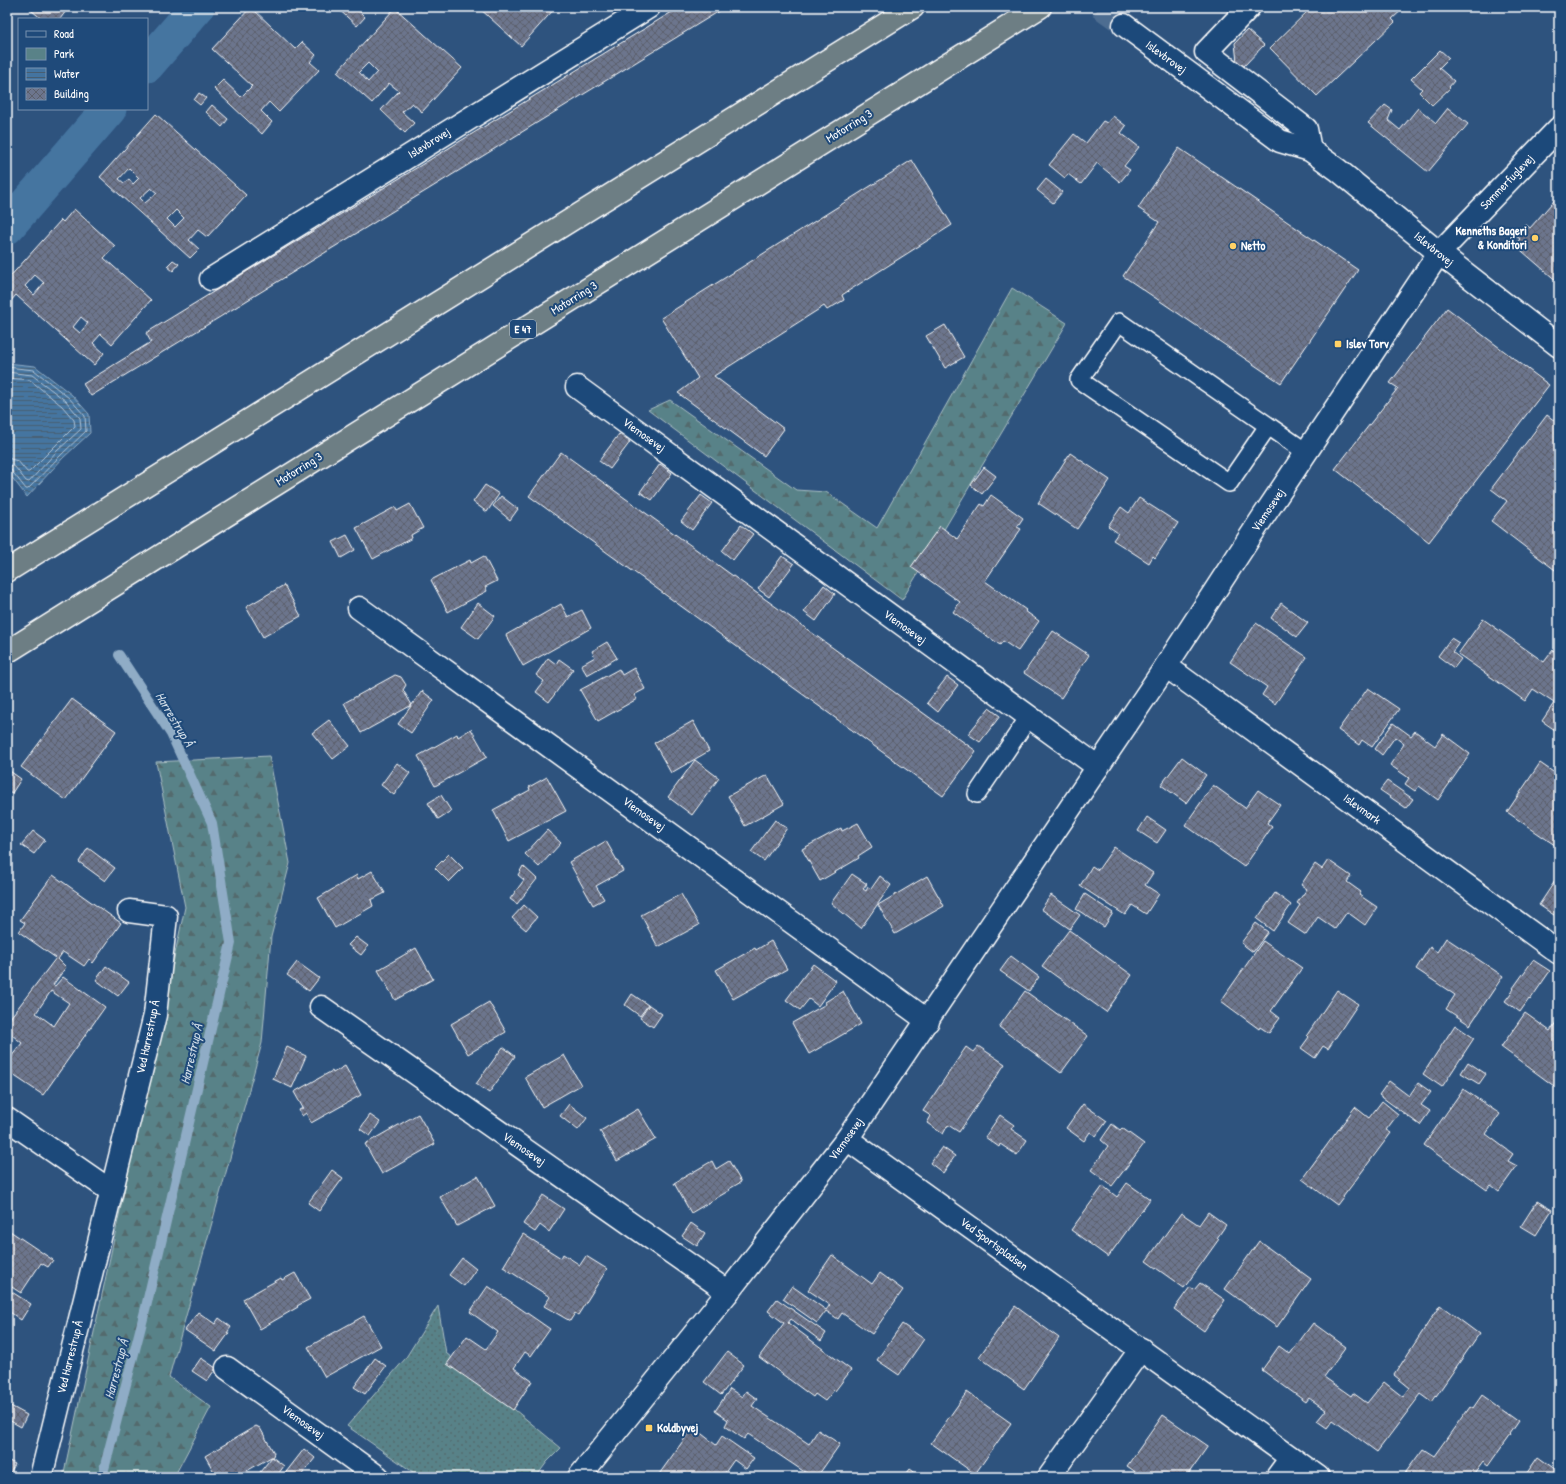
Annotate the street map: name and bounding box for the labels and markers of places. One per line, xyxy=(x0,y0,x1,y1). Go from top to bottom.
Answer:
place label: Kenneths Bageri & Konditori xyxy=(1456,222,1527,253)
marker: Kenneths Bageri & Konditori xyxy=(1530,233,1540,243)
place label: Netto xyxy=(1241,237,1265,254)
marker: Netto xyxy=(1228,241,1238,251)
place label: Islev Torv xyxy=(1346,335,1389,352)
marker: Islev Torv xyxy=(1333,339,1343,349)
place label: Koldbyvej xyxy=(657,1419,699,1437)
marker: Koldbyvej xyxy=(644,1423,654,1433)

